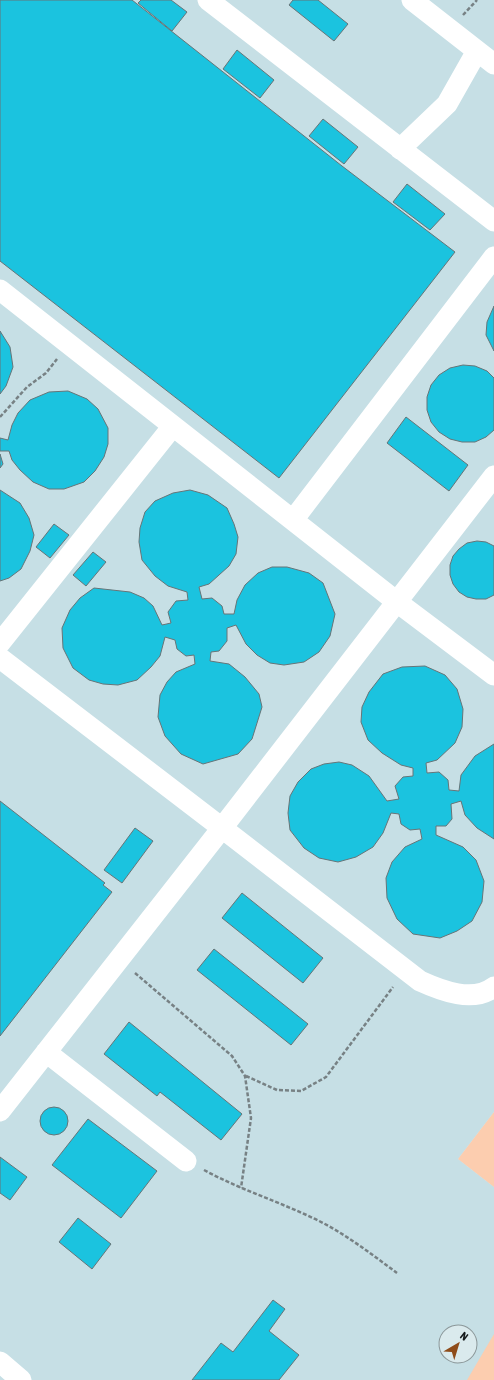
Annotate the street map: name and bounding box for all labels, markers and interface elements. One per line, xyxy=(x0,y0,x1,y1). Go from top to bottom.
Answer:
north arrow xyxy=(438,1324,478,1364)
text: N xyxy=(458,1329,470,1343)

